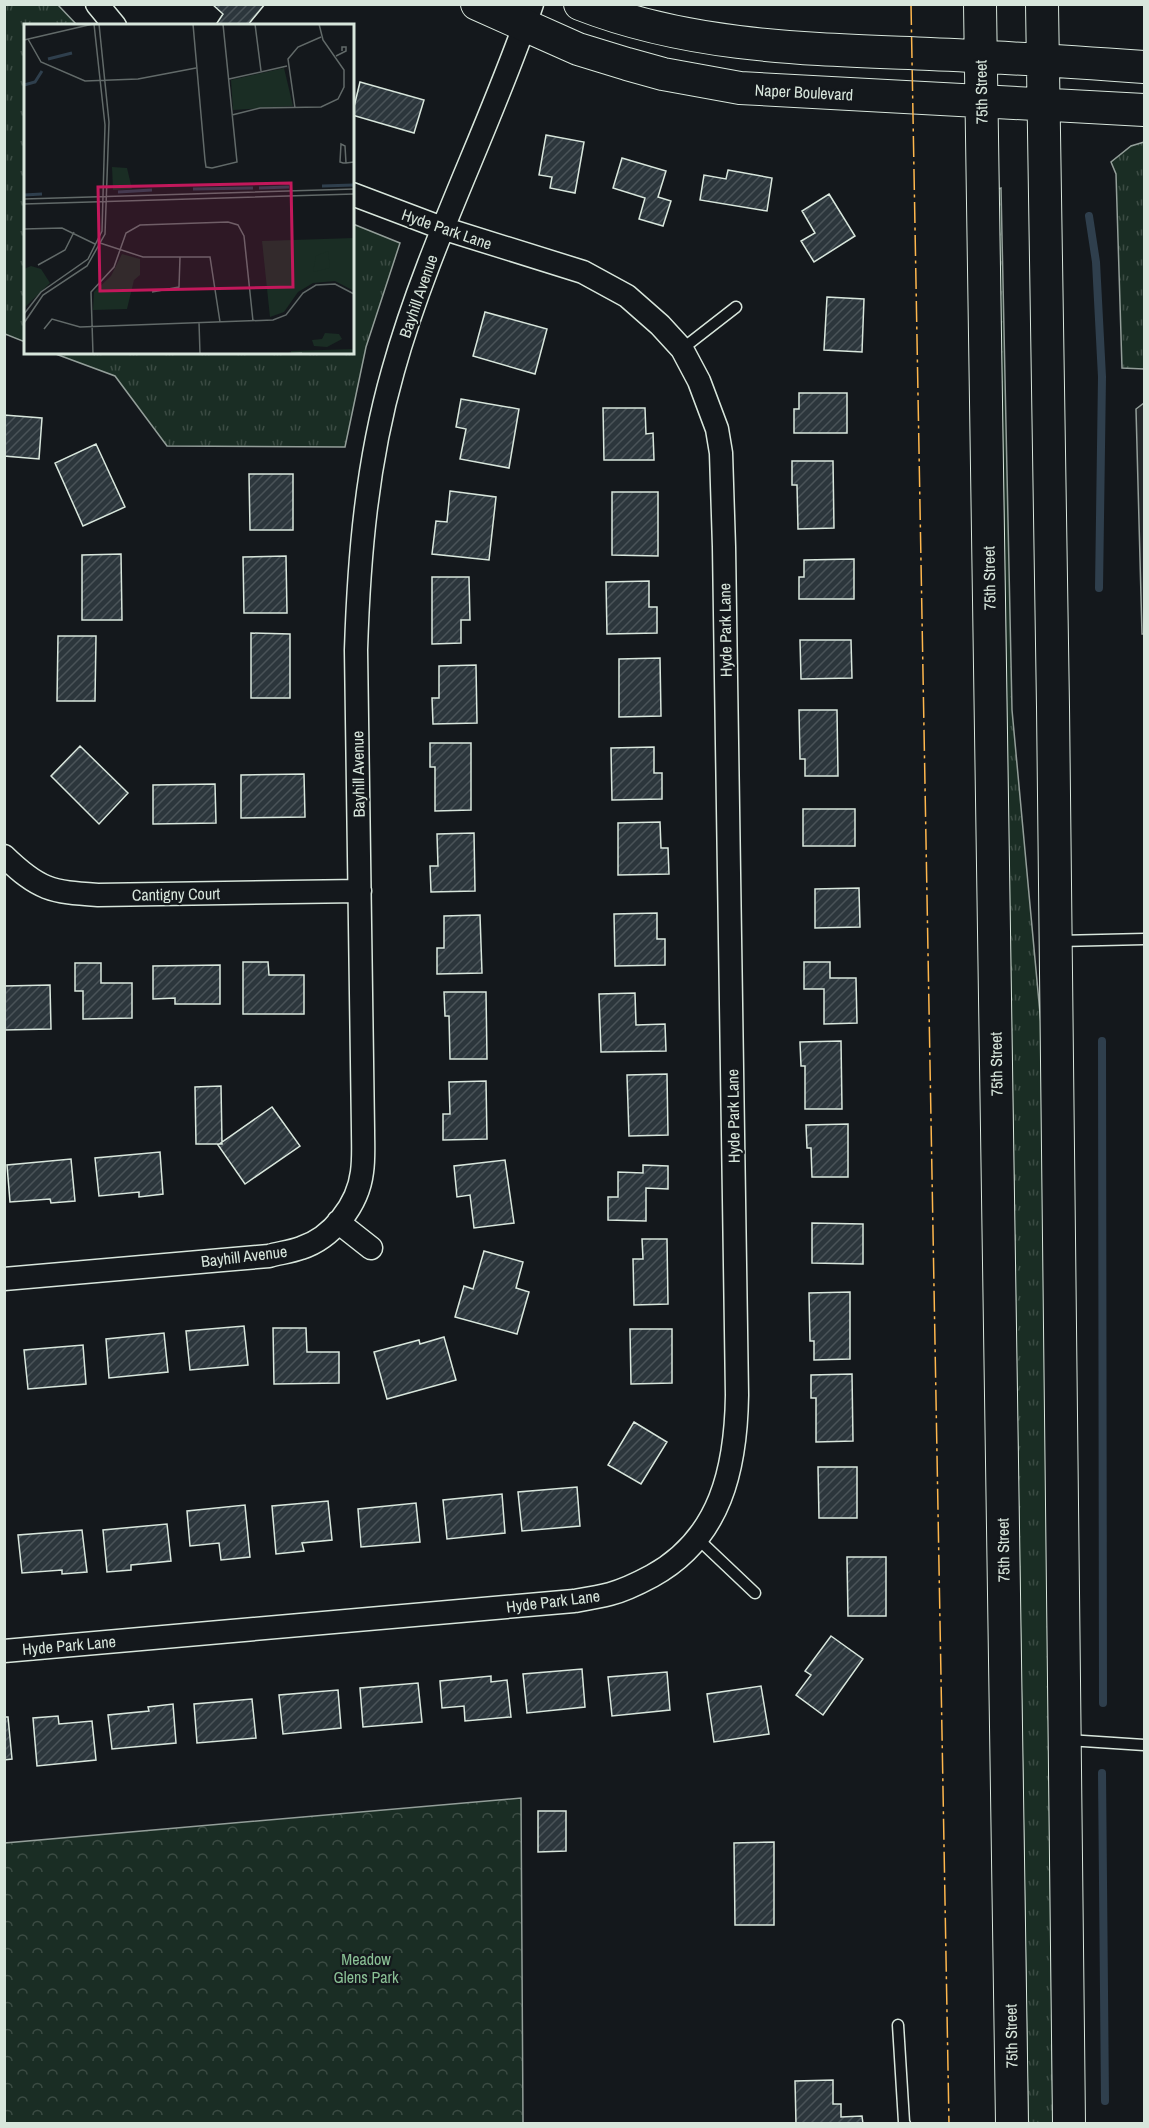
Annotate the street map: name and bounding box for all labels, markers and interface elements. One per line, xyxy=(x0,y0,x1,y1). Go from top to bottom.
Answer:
inset map xyxy=(24,24,354,354)
street label: 75th Street xyxy=(969,59,993,124)
street label: Naper Boulevard xyxy=(754,78,854,106)
street label: Hyde Park Lane xyxy=(399,203,495,255)
street label: Bayhill Avenue xyxy=(394,251,442,341)
street label: 75th Street xyxy=(977,545,1001,610)
street label: Hyde Park Lane xyxy=(713,583,737,677)
street label: Bayhill Avenue xyxy=(346,731,370,817)
street label: Cantigny Court xyxy=(132,882,221,906)
street label: 75th Street xyxy=(984,1031,1008,1096)
street label: Hyde Park Lane xyxy=(721,1069,745,1163)
street label: Bayhill Avenue xyxy=(200,1240,288,1272)
street label: 75th Street xyxy=(991,1517,1015,1582)
street label: Hyde Park Lane xyxy=(505,1584,601,1618)
street label: Hyde Park Lane xyxy=(21,1630,117,1660)
park label: Meadow Glens Park xyxy=(334,1948,399,1988)
street label: 75th Street xyxy=(999,2003,1023,2068)

